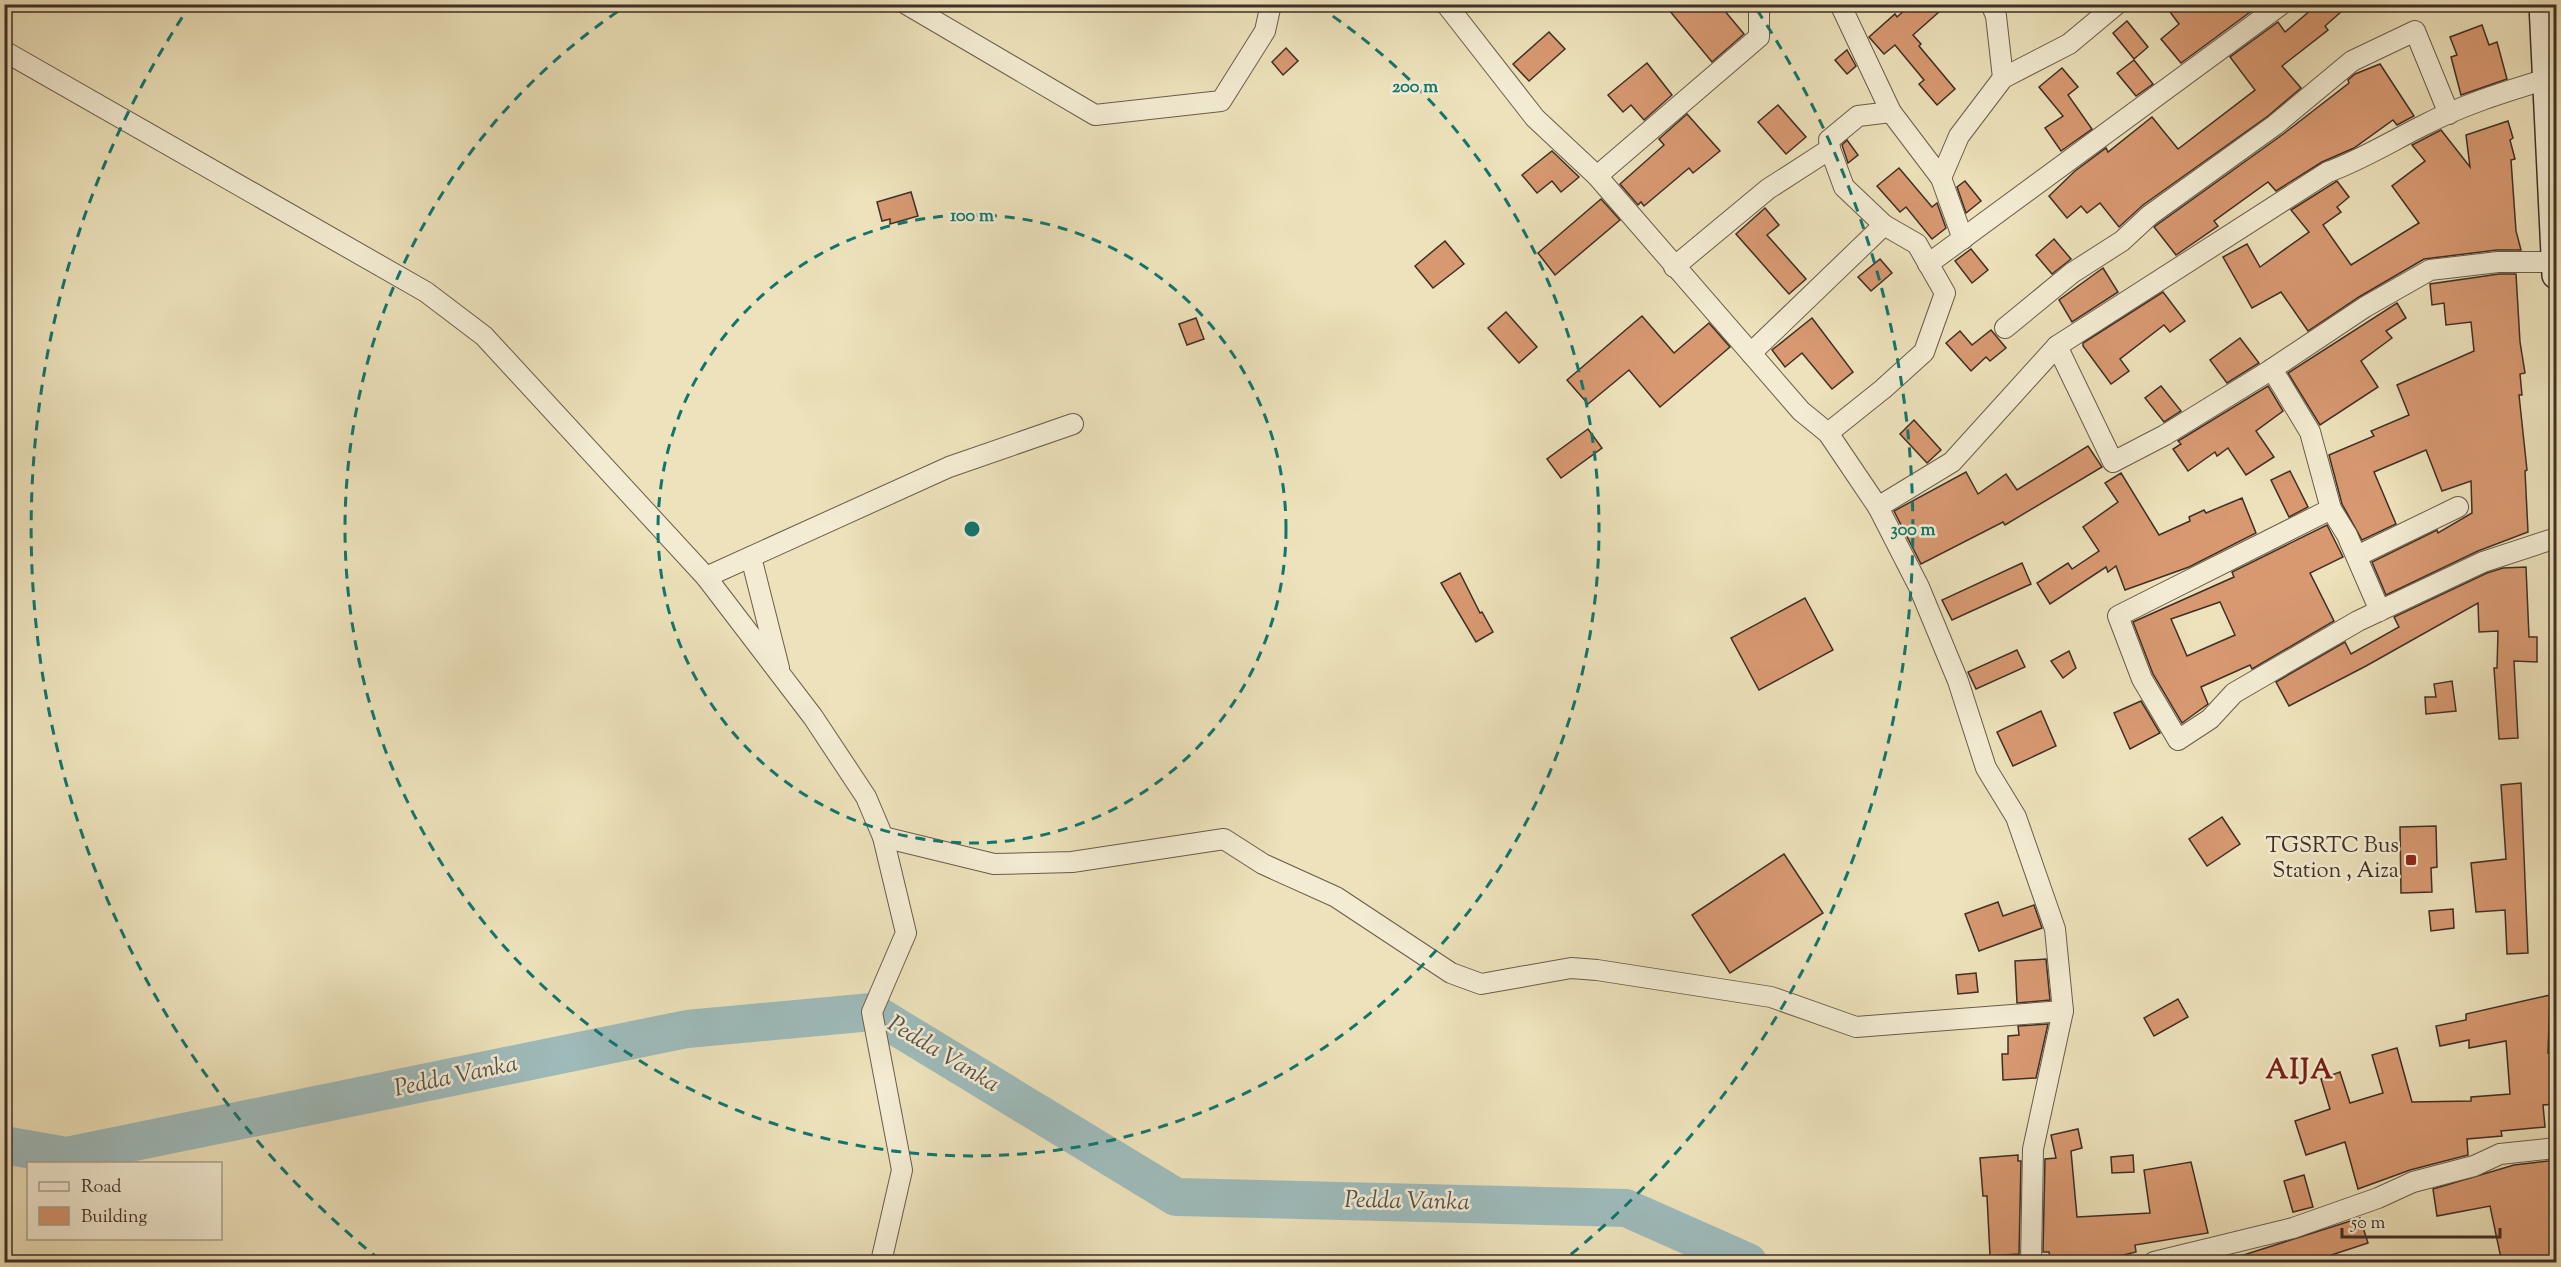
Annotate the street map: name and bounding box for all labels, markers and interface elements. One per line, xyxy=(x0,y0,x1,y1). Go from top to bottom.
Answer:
text: 200 m xyxy=(1392,75,1438,101)
text: 100 m xyxy=(950,204,994,230)
text: 300 m xyxy=(1891,518,1936,544)
centre of rings xyxy=(962,519,982,539)
place label: TGSRTC Bus Station , Aiza xyxy=(2265,831,2399,888)
marker: TGSRTC Bus Station , Aiza xyxy=(2404,853,2418,867)
water label: Pedda Vanka xyxy=(881,1008,1005,1102)
water label: Pedda Vanka xyxy=(391,1047,521,1107)
district label: AIJA xyxy=(2266,1051,2334,1091)
legend xyxy=(27,1162,222,1240)
text: Road xyxy=(81,1175,121,1201)
water label: Pedda Vanka xyxy=(1344,1184,1470,1220)
scale bar xyxy=(2342,1201,2500,1239)
text: Building xyxy=(81,1205,147,1231)
text: 50 m xyxy=(2350,1211,2386,1237)

